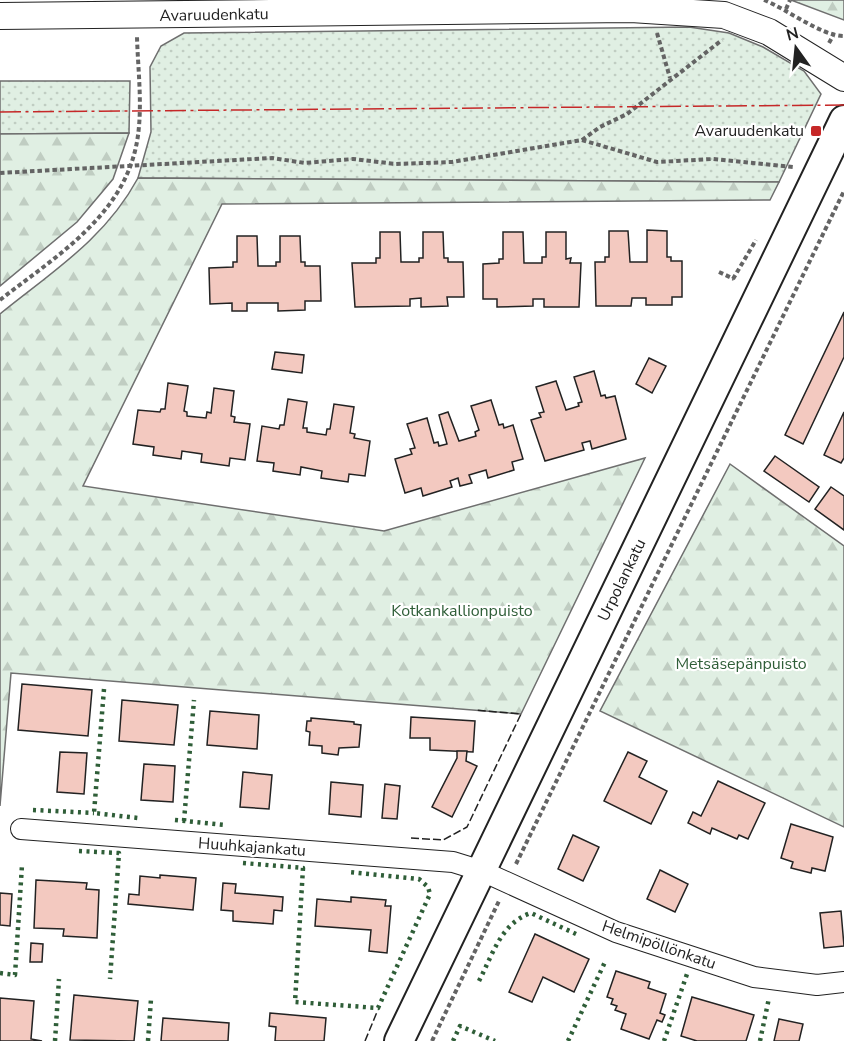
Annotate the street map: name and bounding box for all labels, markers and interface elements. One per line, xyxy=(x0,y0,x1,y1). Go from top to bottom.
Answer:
street label: Avaruudenkatu xyxy=(159,3,269,27)
north arrow xyxy=(766,18,826,78)
text: N xyxy=(784,22,801,47)
place label: Avaruudenkatu xyxy=(695,120,804,142)
marker: Avaruudenkatu xyxy=(809,124,823,138)
street label: Urpolankatu xyxy=(593,535,651,625)
park label: Kotkankallionpuisto xyxy=(391,600,533,622)
park label: Metsäsepänpuisto xyxy=(675,653,807,675)
street label: Huuhkajankatu xyxy=(197,832,307,862)
street label: Helmipöllönkatu xyxy=(599,915,719,975)

